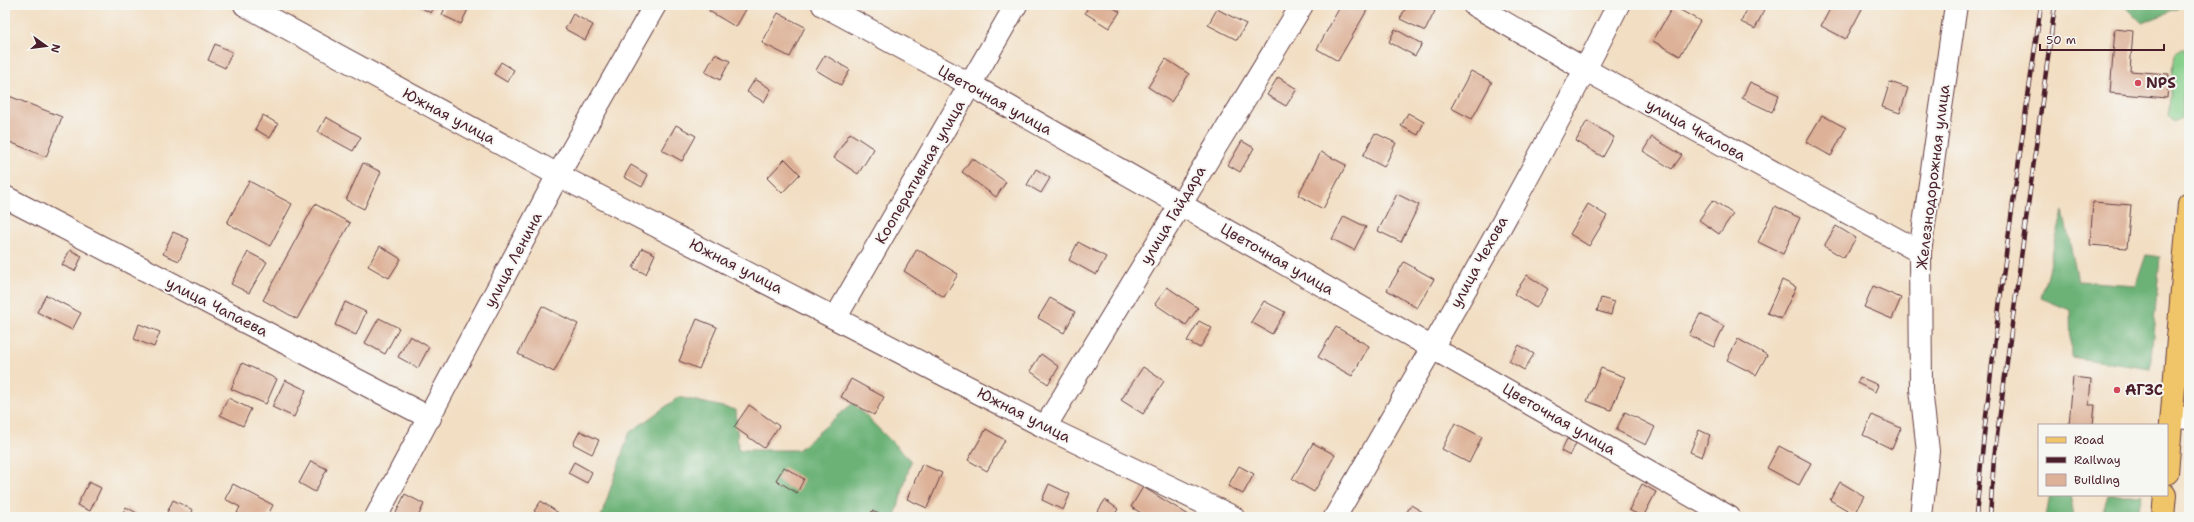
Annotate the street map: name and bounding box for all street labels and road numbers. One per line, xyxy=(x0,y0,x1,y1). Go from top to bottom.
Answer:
street label: Цветочная улица xyxy=(934,60,1056,140)
street label: Южная улица xyxy=(399,83,499,149)
street label: Железнодорожная улица xyxy=(1912,83,1954,271)
street label: улица Чкалова xyxy=(1643,94,1750,166)
street label: Кооперативная улица xyxy=(871,96,970,248)
street label: улица Гайдара xyxy=(1136,161,1211,268)
street label: улица Ленина xyxy=(479,208,547,311)
street label: улица Чехова xyxy=(1446,212,1513,311)
street label: Цветочная улица xyxy=(1217,218,1338,300)
street label: Южная улица xyxy=(686,234,787,298)
street label: улица Чапаева xyxy=(163,273,272,342)
street label: Цветочная улица xyxy=(1499,378,1620,460)
street label: Южная улица xyxy=(974,383,1075,447)

